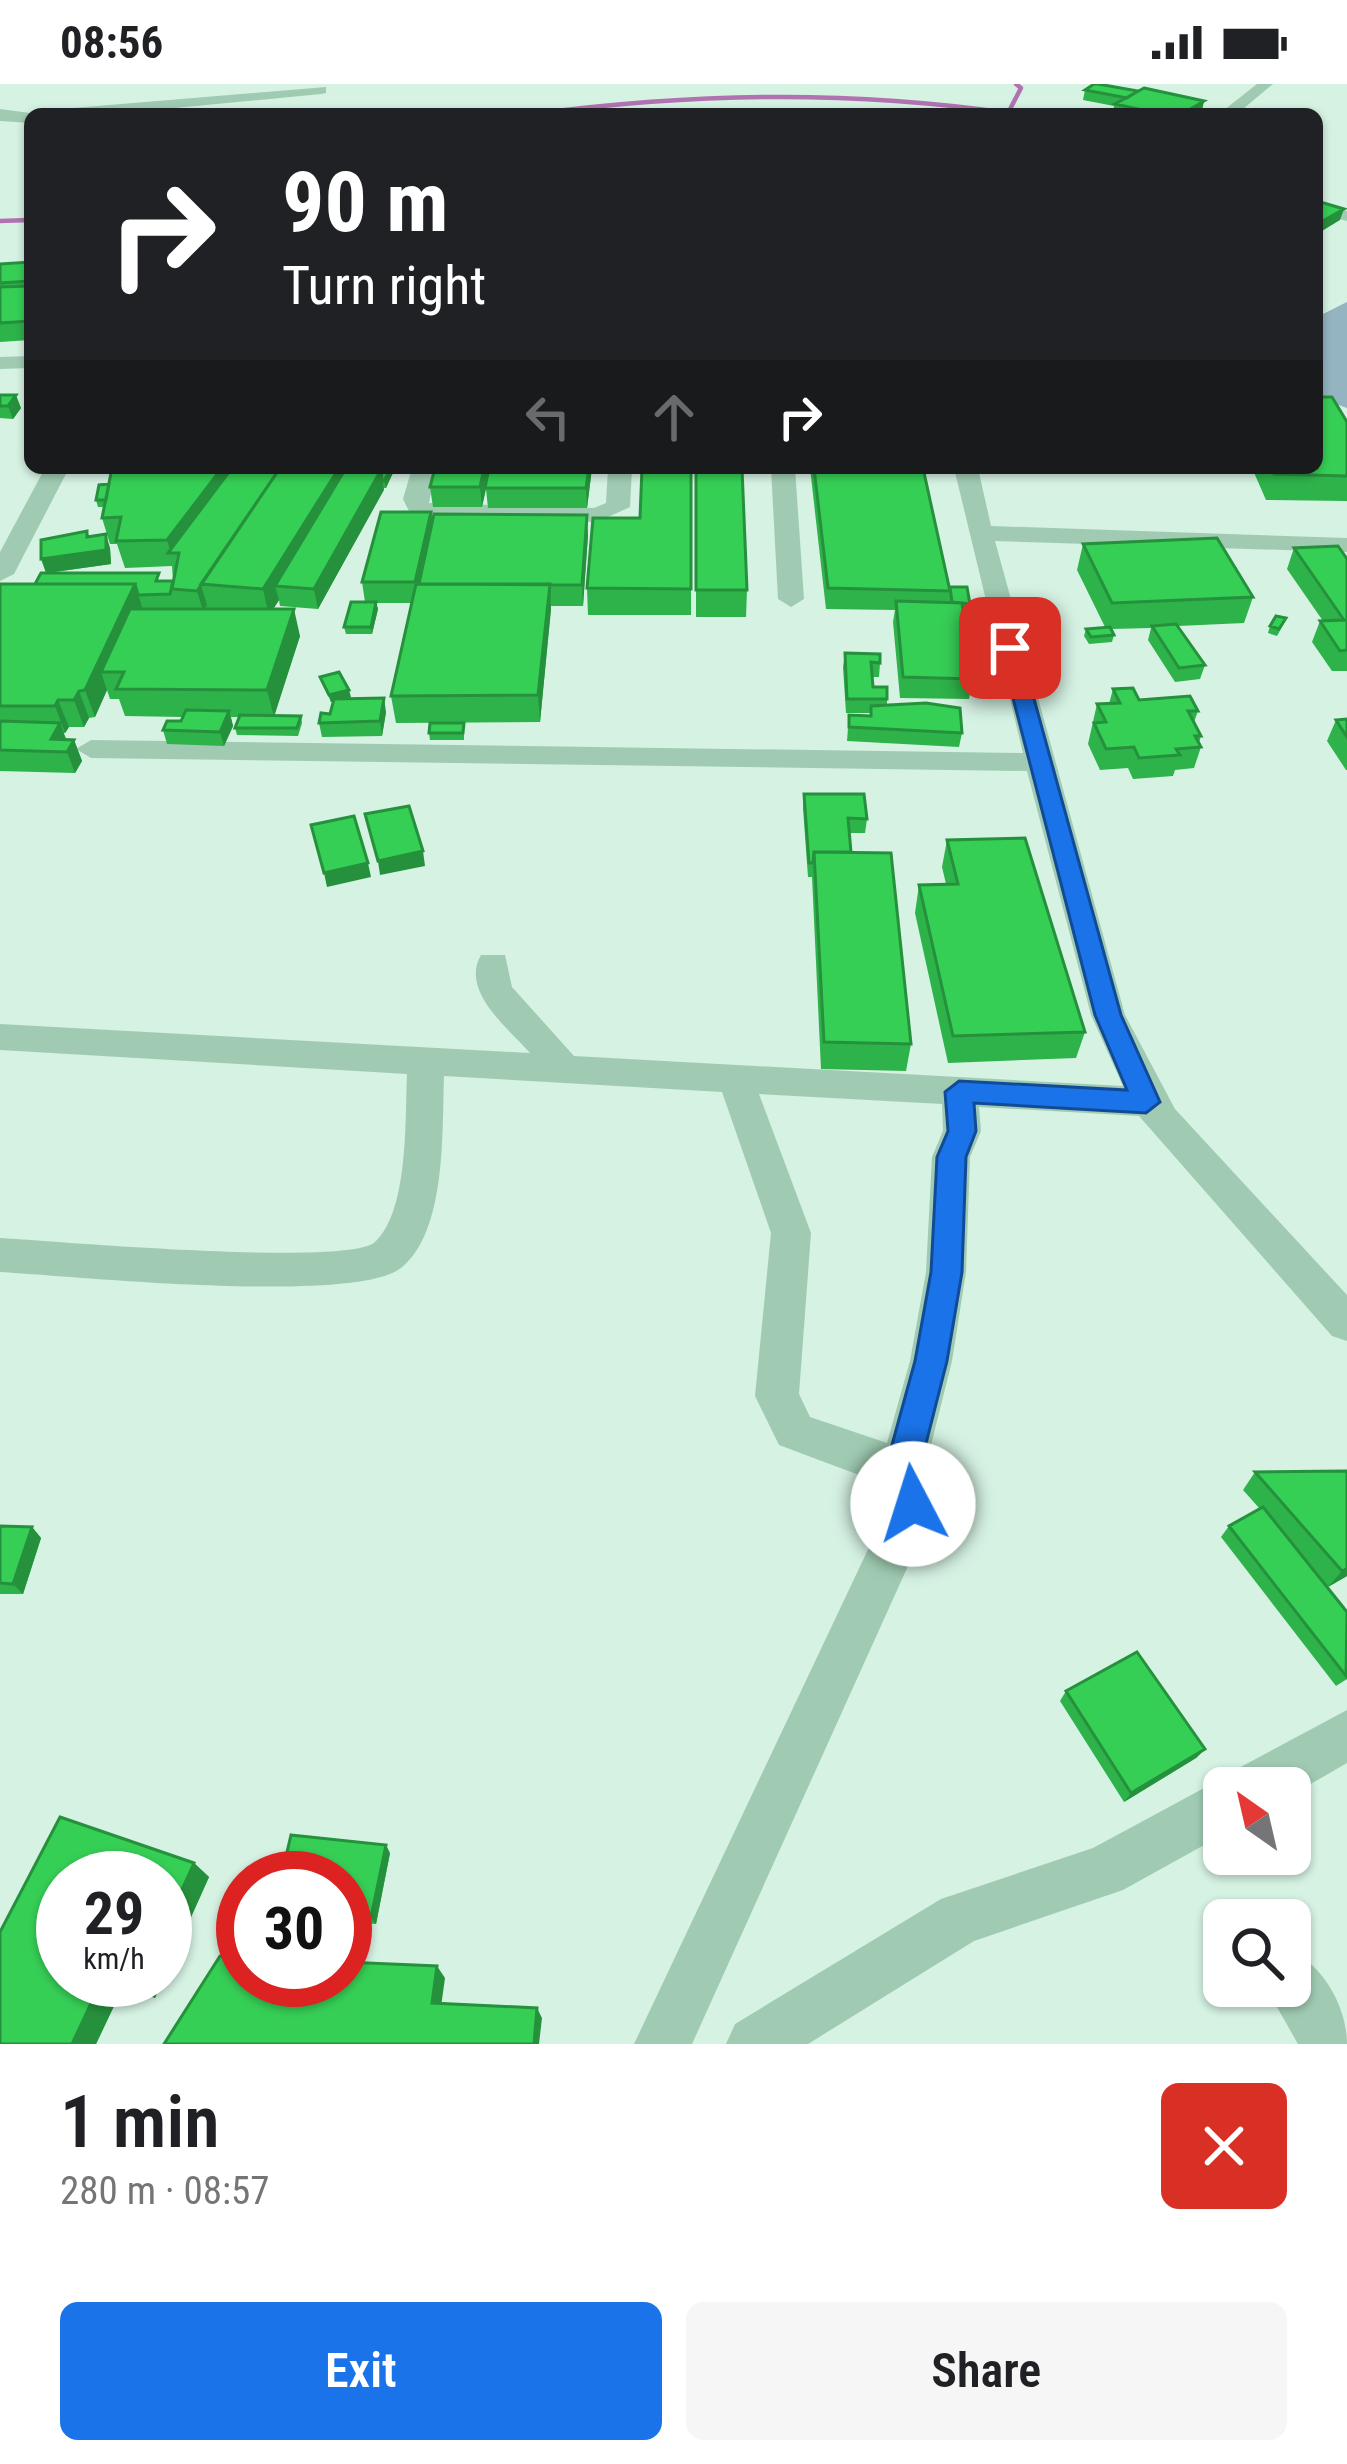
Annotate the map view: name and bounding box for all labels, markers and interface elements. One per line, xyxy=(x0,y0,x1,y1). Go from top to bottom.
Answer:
text: 08:56 xyxy=(60,16,163,69)
text: 90 m xyxy=(282,153,449,252)
icon: right xyxy=(84,156,240,312)
text: Turn right xyxy=(282,254,486,317)
icon: left xyxy=(515,384,581,450)
icon: ahead xyxy=(641,384,707,450)
icon: right xyxy=(767,384,833,450)
pin xyxy=(959,597,1061,699)
icon: arrive xyxy=(977,615,1043,681)
position arrow xyxy=(850,1441,976,1567)
north arrow xyxy=(1203,1767,1311,1875)
map controls xyxy=(1203,1767,1311,2007)
speed limit sign: 30 xyxy=(216,1851,372,2007)
text: 29 xyxy=(84,1878,144,1949)
button: search xyxy=(1203,1899,1311,2007)
text: km/h xyxy=(83,1941,145,1976)
text: 1 min xyxy=(60,2080,219,2165)
button: close xyxy=(1161,2083,1287,2209)
text: 280 m · 08:57 xyxy=(60,2168,270,2214)
button: Exit xyxy=(60,2302,662,2440)
button: Share xyxy=(686,2302,1287,2440)

